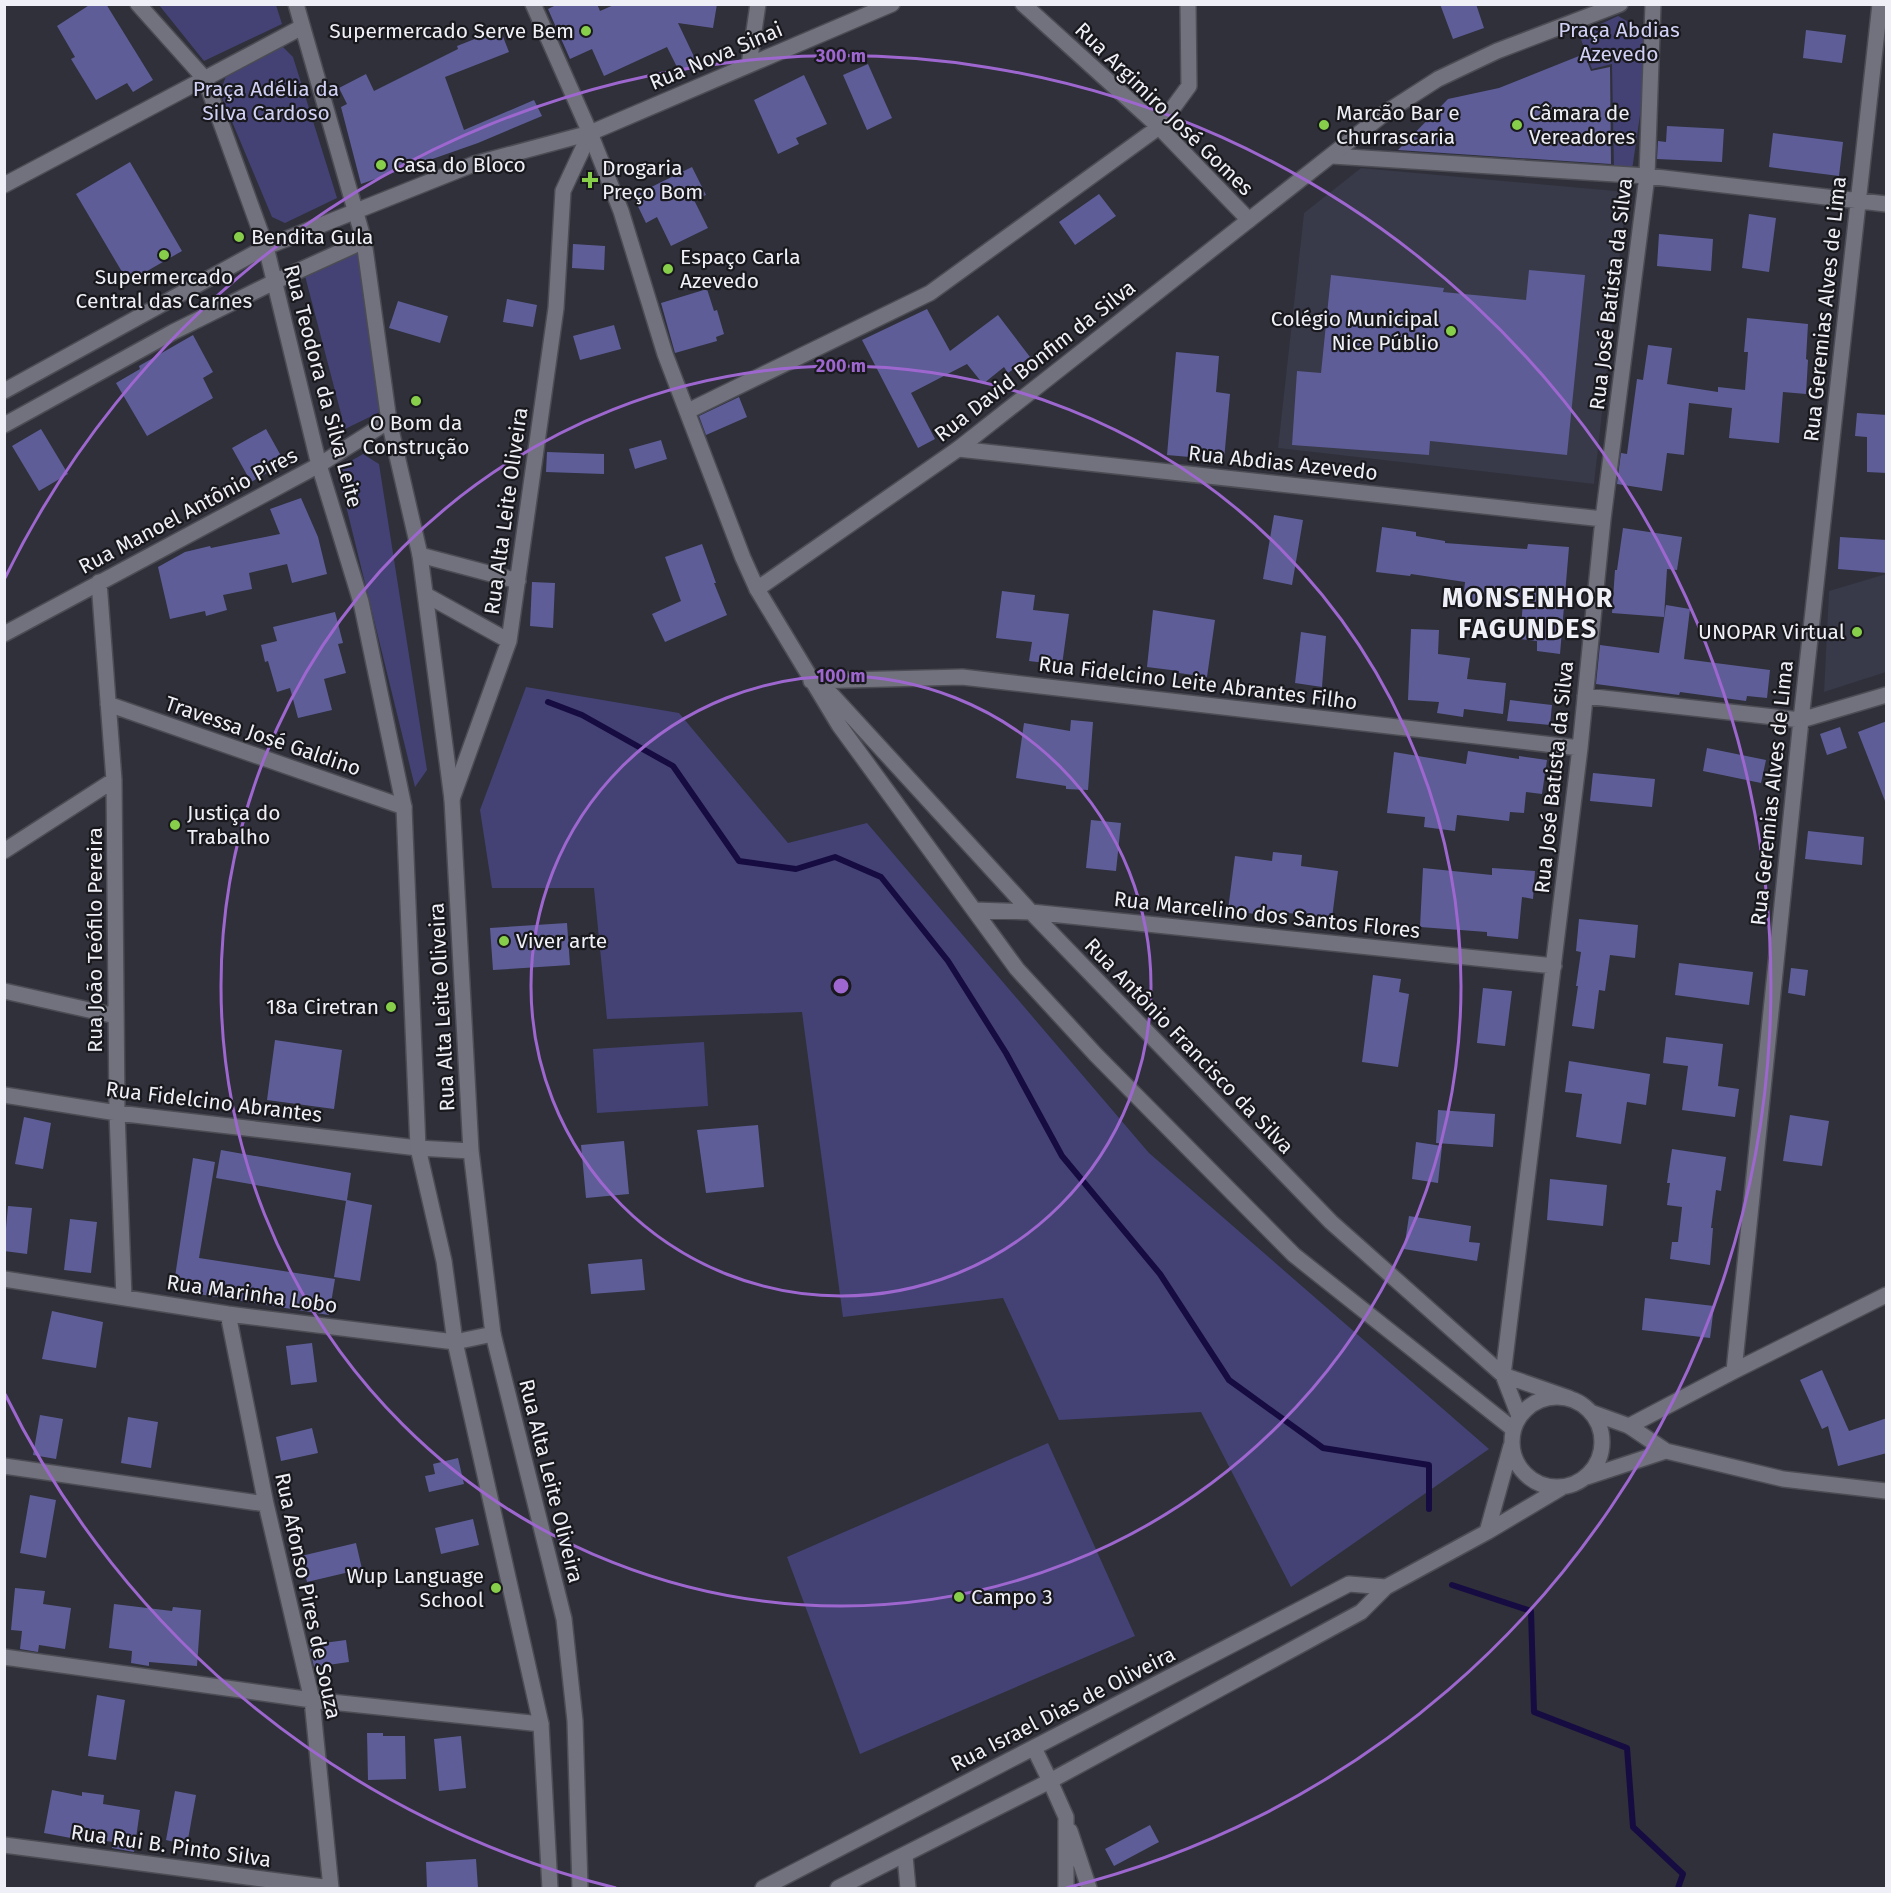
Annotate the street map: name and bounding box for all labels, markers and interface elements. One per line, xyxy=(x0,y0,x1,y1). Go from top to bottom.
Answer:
street label: Rua Nova Sinai xyxy=(645,16,787,96)
street label: Rua Argimiro José Gomes xyxy=(1069,17,1259,201)
park label: Praça Abdias Azevedo xyxy=(1558,17,1680,67)
place label: Supermercado Serve Bem xyxy=(329,18,574,44)
marker: Supermercado Serve Bem xyxy=(579,24,593,38)
text: 300 m xyxy=(815,45,866,67)
park label: Praça Adélia da Silva Cardoso xyxy=(193,76,339,126)
place label: Marcão Bar e Churrascaria xyxy=(1336,100,1460,150)
place label: Câmara de Vereadores xyxy=(1529,100,1635,150)
marker: Marcão Bar e Churrascaria xyxy=(1317,118,1331,132)
marker: Câmara de Vereadores xyxy=(1510,118,1524,132)
place label: Casa do Bloco xyxy=(393,152,526,178)
place label: Drogaria Preço Bom xyxy=(602,155,703,205)
marker: Casa do Bloco xyxy=(374,158,388,172)
marker: Drogaria Preço Bom xyxy=(583,173,597,187)
street label: Rua Geremias Alves de Lima xyxy=(1798,175,1852,443)
street label: Rua José Batista da Silva xyxy=(1584,176,1638,412)
place label: Bendita Gula xyxy=(251,224,373,250)
marker: Bendita Gula xyxy=(232,230,246,244)
place label: Espaço Carla Azevedo xyxy=(680,244,801,294)
marker: Supermercado Central das Carnes xyxy=(157,248,171,262)
street label: Rua Teodora da Silva Leite xyxy=(278,262,368,510)
marker: Espaço Carla Azevedo xyxy=(661,262,675,276)
place label: Supermercado Central das Carnes xyxy=(76,264,253,314)
street label: Rua David Bonfim da Silva xyxy=(929,274,1141,448)
place label: Colégio Municipal Nice Públio xyxy=(1271,306,1439,356)
marker: Colégio Municipal Nice Públio xyxy=(1444,324,1458,338)
text: 200 m xyxy=(816,355,866,377)
marker: O Bom da Construção xyxy=(409,394,423,408)
street label: Rua Alta Leite Oliveira xyxy=(479,406,533,616)
place label: O Bom da Construção xyxy=(362,410,470,460)
street label: Rua Abdias Azevedo xyxy=(1187,440,1379,486)
street label: Rua Manoel Antônio Pires xyxy=(74,442,302,580)
district label: MONSENHOR FAGUNDES xyxy=(1442,582,1614,645)
place label: UNOPAR Virtual xyxy=(1698,619,1845,645)
marker: UNOPAR Virtual xyxy=(1850,625,1864,639)
street label: Rua Fidelcino Leite Abrantes Filho xyxy=(1037,651,1359,715)
street label: Rua José Batista da Silva xyxy=(1529,659,1579,895)
street label: Rua Geremias Alves de Lima xyxy=(1745,659,1799,927)
text: 100 m xyxy=(817,665,865,687)
street label: Travessa José Galdino xyxy=(162,690,364,782)
place label: Justiça do Trabalho xyxy=(187,800,281,850)
marker: Justiça do Trabalho xyxy=(168,818,182,832)
street label: Rua João Teófilo Pereira xyxy=(82,827,108,1053)
street label: Rua Marcelino dos Santos Flores xyxy=(1113,886,1422,944)
street label: Rua Alta Leite Oliveira xyxy=(424,902,460,1112)
place label: Viver arte xyxy=(516,928,607,954)
street label: Rua Antônio Francisco da Silva xyxy=(1079,933,1299,1159)
marker: Viver arte xyxy=(497,934,511,948)
centre of rings xyxy=(831,976,851,996)
place label: 18a Ciretran xyxy=(266,994,379,1020)
marker: 18a Ciretran xyxy=(384,1000,398,1014)
street label: Rua Fidelcino Abrantes xyxy=(104,1076,324,1128)
street label: Rua Marinha Lobo xyxy=(165,1269,339,1319)
street label: Rua Alta Leite Oliveira xyxy=(513,1376,589,1586)
street label: Rua Afonso Pires de Souza xyxy=(269,1470,347,1722)
place label: Wup Language School xyxy=(346,1563,484,1613)
marker: Wup Language School xyxy=(489,1581,503,1595)
place label: Campo 3 xyxy=(971,1584,1053,1610)
marker: Campo 3 xyxy=(952,1590,966,1604)
street label: Rua Israel Dias de Oliveira xyxy=(946,1641,1180,1777)
street label: Rua Rui B. Pinto Silva xyxy=(69,1819,273,1873)

